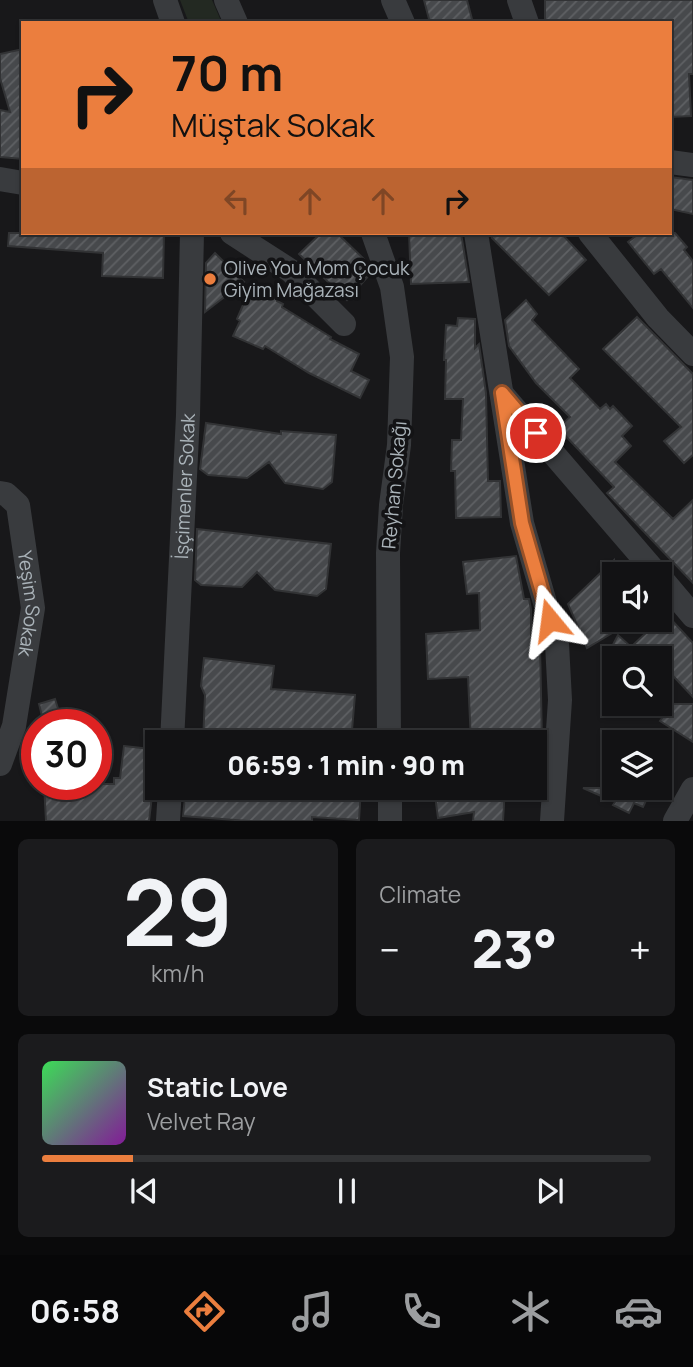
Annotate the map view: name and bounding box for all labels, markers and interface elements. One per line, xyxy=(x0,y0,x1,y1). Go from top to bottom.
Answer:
text: 70 m xyxy=(171,39,283,106)
icon: right xyxy=(56,49,147,140)
text: Müştak Sokak xyxy=(171,103,375,147)
icon: left xyxy=(218,182,256,220)
icon: ahead xyxy=(291,182,329,220)
icon: ahead xyxy=(364,182,402,220)
icon: right xyxy=(437,182,475,220)
place label: Olive You Mom Çocuk Giyim Mağazası xyxy=(224,255,410,303)
marker: Olive You Mom Çocuk Giyim Mağazası xyxy=(202,271,218,287)
pin xyxy=(506,403,566,463)
street label: İşçimenler Sokak xyxy=(168,412,201,560)
icon: arrive xyxy=(517,414,555,452)
street label: Reyhan Sokağı xyxy=(375,420,413,550)
street label: Yeşim Sokak xyxy=(12,549,46,659)
map controls xyxy=(602,562,672,800)
button: sound xyxy=(602,562,672,632)
position arrow xyxy=(513,583,587,657)
button: search xyxy=(602,646,672,716)
speed limit sign: 30 xyxy=(21,709,112,800)
button: layers xyxy=(602,730,672,800)
text: 06:59 · 1 min · 90 m xyxy=(227,747,465,783)
text: 29 xyxy=(122,849,233,973)
text: Climate xyxy=(380,878,461,910)
text: 23° xyxy=(472,913,557,984)
text: − xyxy=(380,923,400,975)
text: + xyxy=(629,923,651,975)
text: km/h xyxy=(151,957,205,989)
text: Static Love xyxy=(147,1069,288,1105)
text: Velvet Ray xyxy=(147,1105,256,1137)
icon: previous xyxy=(125,1172,163,1210)
icon: pause xyxy=(328,1172,366,1210)
icon: next xyxy=(531,1172,569,1210)
icon: directions xyxy=(180,1287,229,1336)
icon: music xyxy=(288,1287,337,1336)
icon: phone xyxy=(397,1287,446,1336)
icon: climate xyxy=(506,1287,555,1336)
icon: car xyxy=(614,1287,663,1336)
text: 06:58 xyxy=(30,1289,120,1333)

